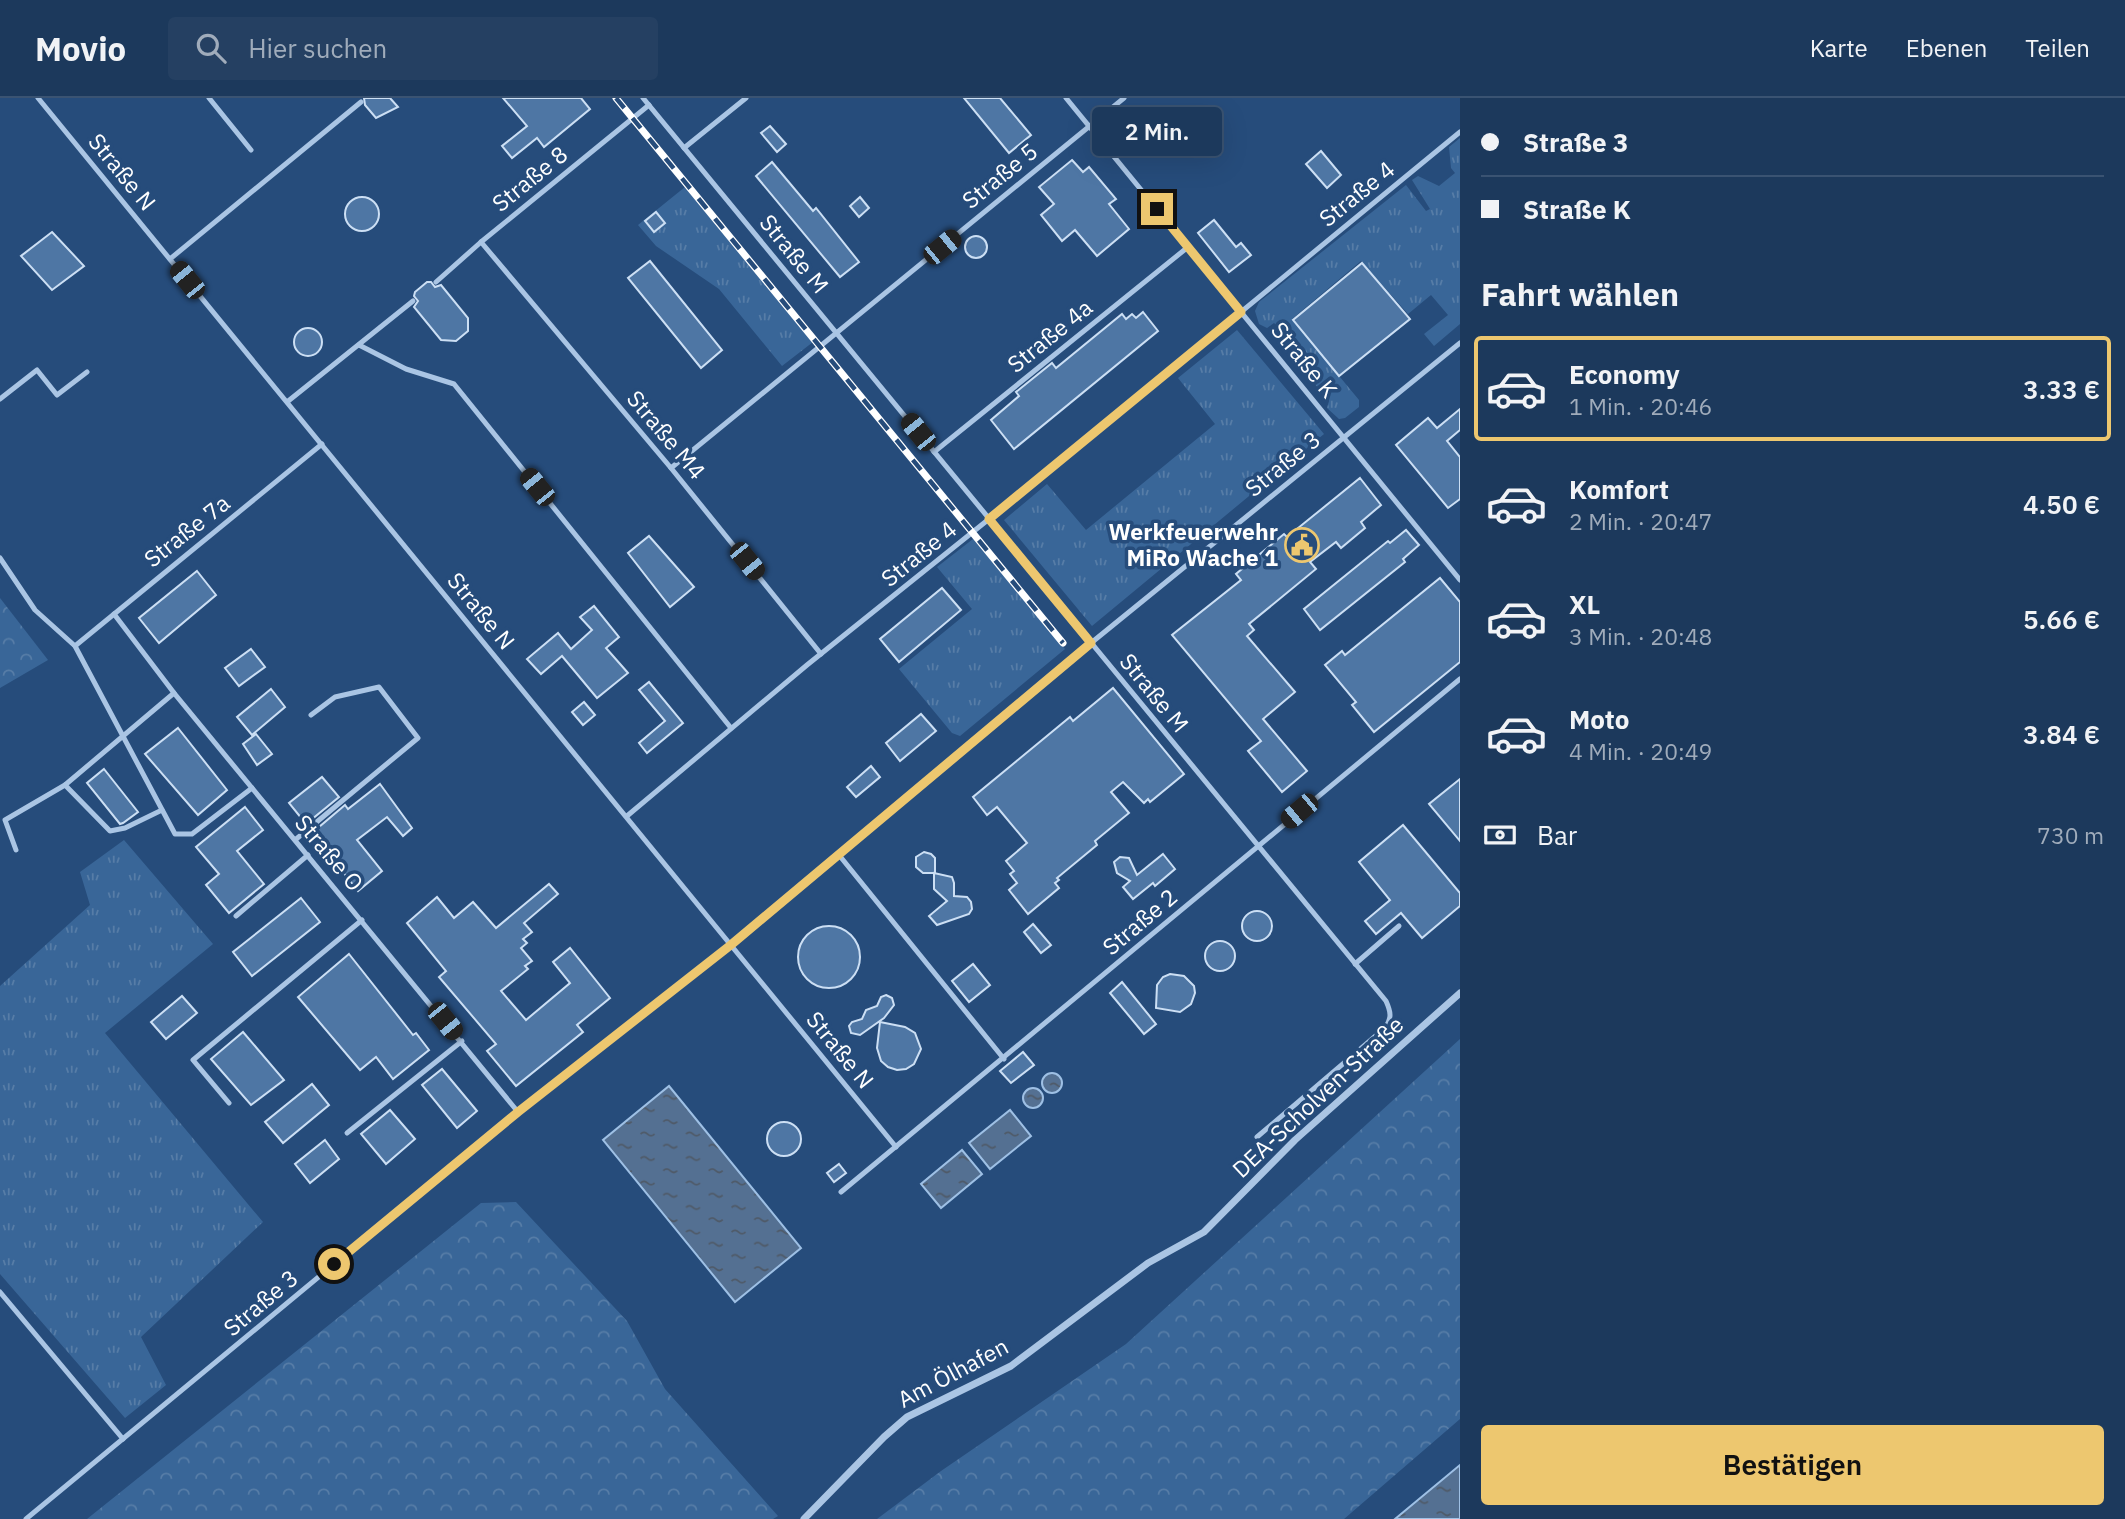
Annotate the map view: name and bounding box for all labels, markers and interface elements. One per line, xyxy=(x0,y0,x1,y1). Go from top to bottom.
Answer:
search box xyxy=(168,17,658,80)
text: Movio xyxy=(35,27,126,70)
icon: search xyxy=(192,29,230,67)
text: Hier suchen xyxy=(248,31,387,65)
text: Karte xyxy=(1810,32,1868,64)
text: Ebenen xyxy=(1906,32,1987,64)
text: Teilen xyxy=(2025,32,2090,64)
callout: 2 Min. xyxy=(1092,108,1222,156)
text: 2 Min. xyxy=(1125,116,1189,146)
text: Straße 3 xyxy=(1523,125,1628,159)
street label: Straße N xyxy=(82,127,163,216)
street label: Straße 5 xyxy=(955,136,1043,215)
street label: Straße 8 xyxy=(485,139,573,218)
street label: Straße 4 xyxy=(1312,154,1400,233)
text: Straße K xyxy=(1523,192,1631,226)
route end xyxy=(1141,193,1173,225)
street label: Straße M xyxy=(754,208,836,299)
car xyxy=(920,226,965,268)
car xyxy=(166,257,209,303)
text: Fahrt wählen xyxy=(1481,273,1679,315)
street label: Straße 4a xyxy=(1001,292,1098,379)
street label: Straße K xyxy=(1265,315,1345,404)
icon: car xyxy=(1485,357,1548,420)
text: Economy xyxy=(1569,357,1680,391)
text: 3.33 € xyxy=(2023,372,2100,406)
street label: Straße M4 xyxy=(621,384,713,485)
text: 1 Min. · 20:46 xyxy=(1569,391,1712,421)
car xyxy=(897,409,940,455)
street label: Straße 3 xyxy=(1238,424,1326,503)
car xyxy=(516,464,559,510)
icon: car xyxy=(1485,472,1548,535)
text: Komfort xyxy=(1569,472,1669,506)
street label: Straße 7a xyxy=(137,487,235,573)
text: 4.50 € xyxy=(2023,487,2100,521)
text: 2 Min. · 20:47 xyxy=(1569,506,1712,536)
street label: Straße 4 xyxy=(874,514,962,593)
place label: Werkfeuerwehr MiRo Wache 1 xyxy=(1108,516,1278,572)
public building icon: Werkfeuerwehr MiRo Wache 1 xyxy=(1283,526,1321,564)
car xyxy=(726,538,769,584)
street label: Straße N xyxy=(441,566,522,655)
icon: car xyxy=(1485,587,1548,650)
text: XL xyxy=(1569,587,1600,621)
text: 5.66 € xyxy=(2023,602,2100,636)
text: 3 Min. · 20:48 xyxy=(1569,621,1712,651)
street label: Straße M xyxy=(1114,647,1196,738)
icon: car xyxy=(1485,702,1548,765)
text: Moto xyxy=(1569,702,1629,736)
text: 3.84 € xyxy=(2023,717,2100,751)
text: 4 Min. · 20:49 xyxy=(1569,736,1712,766)
car xyxy=(1277,789,1322,833)
street label: Straße O xyxy=(289,808,371,897)
icon: cash xyxy=(1481,816,1519,854)
text: Bar xyxy=(1537,818,1577,852)
text: 730 m xyxy=(2037,820,2104,850)
street label: Straße 2 xyxy=(1096,881,1183,961)
car xyxy=(424,998,467,1044)
street label: Straße N xyxy=(800,1005,881,1094)
street label: DEA-Scholven-Straße xyxy=(1225,1009,1409,1184)
route start xyxy=(318,1248,350,1280)
street label: Straße 3 xyxy=(217,1262,304,1342)
street label: Am Ölhafen xyxy=(892,1330,1013,1414)
button: Bestätigen xyxy=(1481,1425,2104,1505)

